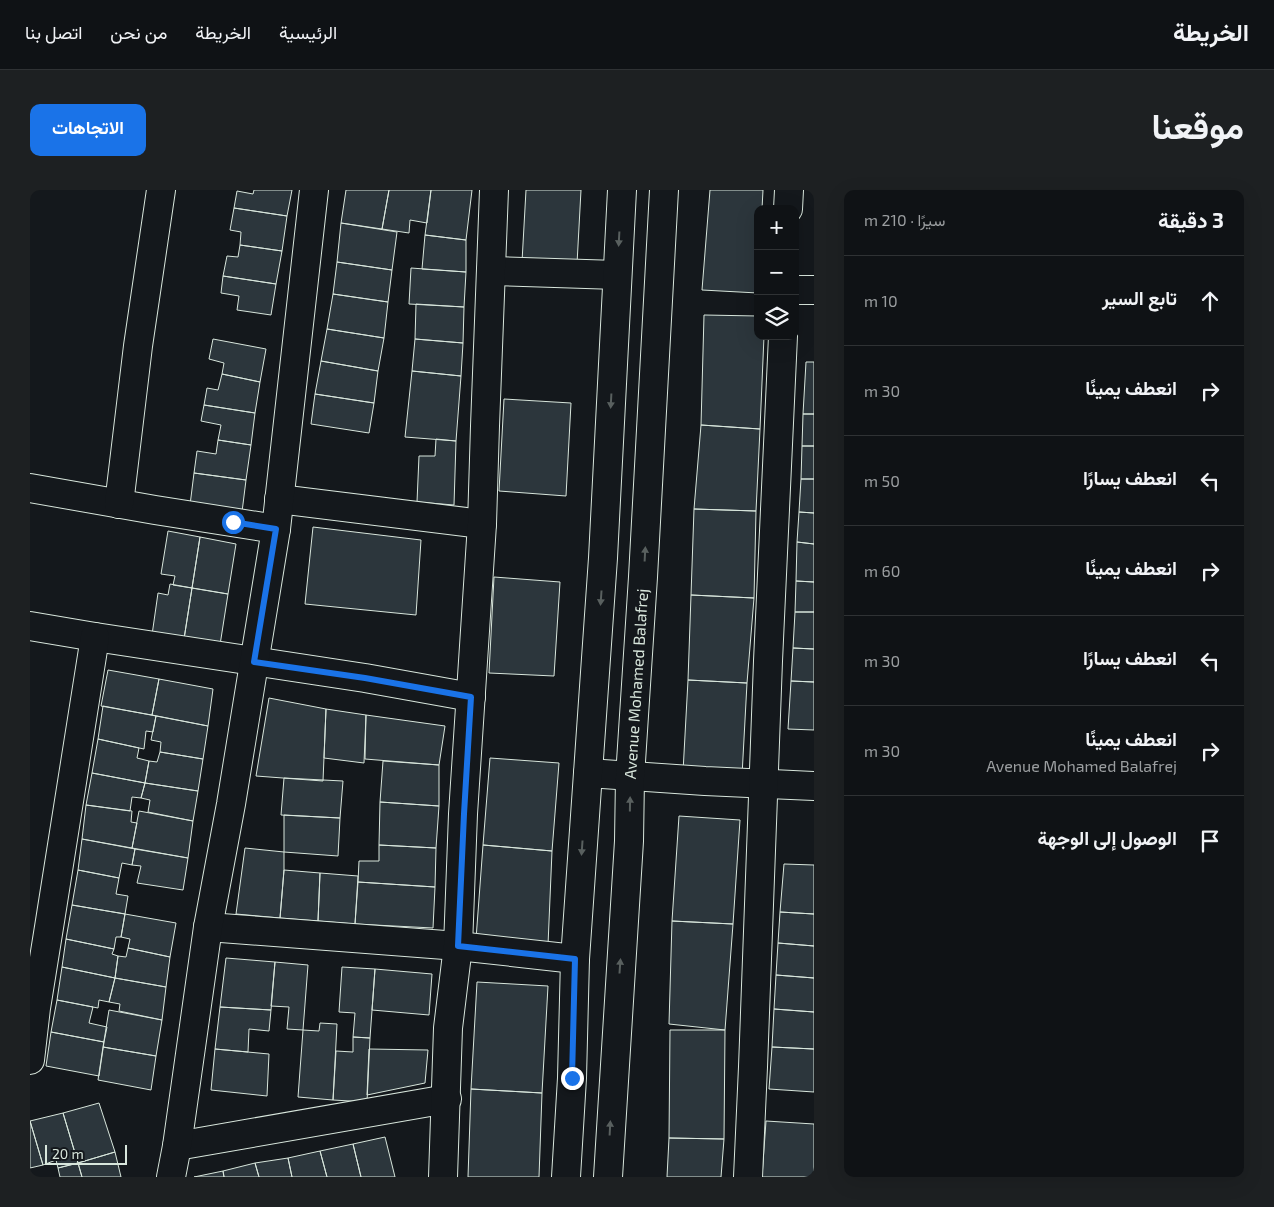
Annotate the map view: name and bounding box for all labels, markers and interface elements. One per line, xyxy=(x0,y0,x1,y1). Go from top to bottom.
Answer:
text: الخريطة xyxy=(1173,17,1249,46)
text: اتصل بنا xyxy=(25,21,82,43)
text: من نحن xyxy=(110,21,167,43)
text: الخريطة xyxy=(195,21,251,43)
text: الرئيسية xyxy=(279,21,337,43)
button: الاتجاهات xyxy=(30,104,146,156)
text: موقعنا xyxy=(1151,104,1244,146)
map controls xyxy=(754,205,799,340)
button: + xyxy=(754,205,799,250)
text: 3 دقيقة xyxy=(1158,207,1224,232)
text: سيرًا · 210 m xyxy=(864,210,945,229)
one-way arrow xyxy=(615,231,623,247)
button: − xyxy=(754,250,799,295)
text: تابع السير xyxy=(1102,286,1177,309)
icon: ahead xyxy=(1196,287,1224,315)
text: 10 m xyxy=(864,291,898,310)
button: layers xyxy=(754,295,799,340)
text: انعطف يمينًا xyxy=(1085,376,1177,399)
icon: right xyxy=(1196,377,1224,405)
text: 30 m xyxy=(864,381,900,400)
one-way arrow xyxy=(606,393,614,409)
text: انعطف يسارًا xyxy=(1083,466,1177,489)
icon: left xyxy=(1196,467,1224,495)
text: 50 m xyxy=(864,471,900,490)
route start xyxy=(222,511,245,534)
one-way arrow xyxy=(641,546,649,562)
text: انعطف يمينًا xyxy=(1085,556,1177,579)
icon: right xyxy=(1196,557,1224,585)
text: 60 m xyxy=(864,561,900,580)
street label: Avenue Mohamed Balafrej xyxy=(620,588,652,780)
one-way arrow xyxy=(596,590,604,606)
text: انعطف يسارًا xyxy=(1083,646,1177,669)
icon: left xyxy=(1196,647,1224,675)
text: 30 m xyxy=(864,651,900,670)
text: انعطف يمينًا xyxy=(1085,727,1177,750)
icon: right xyxy=(1196,737,1224,765)
text: 30 m xyxy=(864,741,900,760)
text: Avenue Mohamed Balafrej xyxy=(986,756,1177,775)
one-way arrow xyxy=(626,796,634,812)
text: الوصول إلى الوجهة xyxy=(1037,826,1177,849)
icon: arrive xyxy=(1196,827,1224,855)
one-way arrow xyxy=(578,840,586,856)
one-way arrow xyxy=(617,958,625,974)
route end xyxy=(561,1067,584,1090)
one-way arrow xyxy=(607,1120,615,1136)
scale bar xyxy=(45,1142,128,1165)
text: 20 m xyxy=(52,1145,84,1162)

